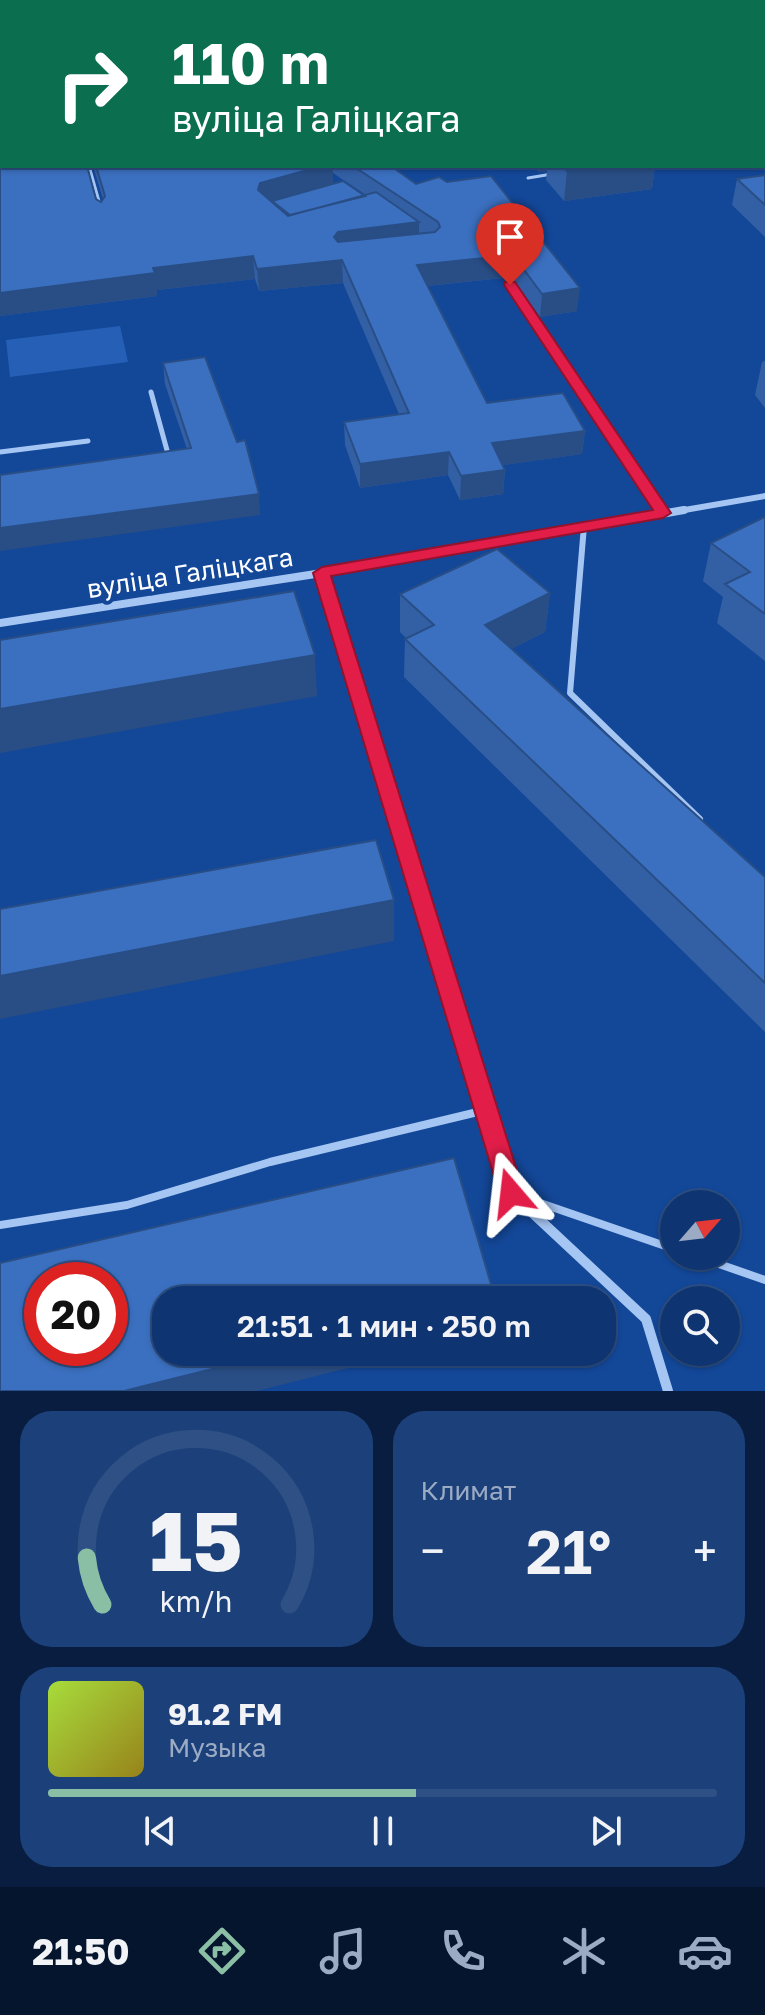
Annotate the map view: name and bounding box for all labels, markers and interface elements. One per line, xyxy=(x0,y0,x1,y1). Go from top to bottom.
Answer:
text: 110 m xyxy=(172,29,329,96)
icon: right xyxy=(40,32,144,136)
text: вуліца Галіцкага xyxy=(172,97,461,140)
pin xyxy=(476,203,544,285)
icon: arrive xyxy=(488,215,532,259)
street label: вуліца Галіцкага xyxy=(85,541,295,604)
position arrow xyxy=(469,1151,553,1235)
north arrow xyxy=(660,1190,740,1270)
map controls xyxy=(660,1190,740,1366)
speed limit sign: 20 xyxy=(24,1262,128,1366)
button: search xyxy=(660,1286,740,1366)
text: 21:51 · 1 мин · 250 m xyxy=(237,1308,531,1344)
text: Климат xyxy=(421,1475,516,1506)
text: 15 xyxy=(149,1489,243,1589)
text: 21° xyxy=(526,1515,611,1587)
text: − xyxy=(421,1524,445,1577)
text: + xyxy=(693,1524,717,1577)
text: km/h xyxy=(160,1584,233,1618)
text: 91.2 FM xyxy=(168,1696,282,1732)
text: Музыка xyxy=(168,1732,266,1763)
icon: previous xyxy=(138,1809,182,1853)
icon: pause xyxy=(361,1809,405,1853)
icon: next xyxy=(584,1809,628,1853)
icon: directions xyxy=(194,1923,250,1979)
icon: music xyxy=(315,1923,371,1979)
icon: phone xyxy=(435,1923,491,1979)
icon: climate xyxy=(556,1923,612,1979)
icon: car xyxy=(677,1923,733,1979)
text: 21:50 xyxy=(32,1930,130,1973)

